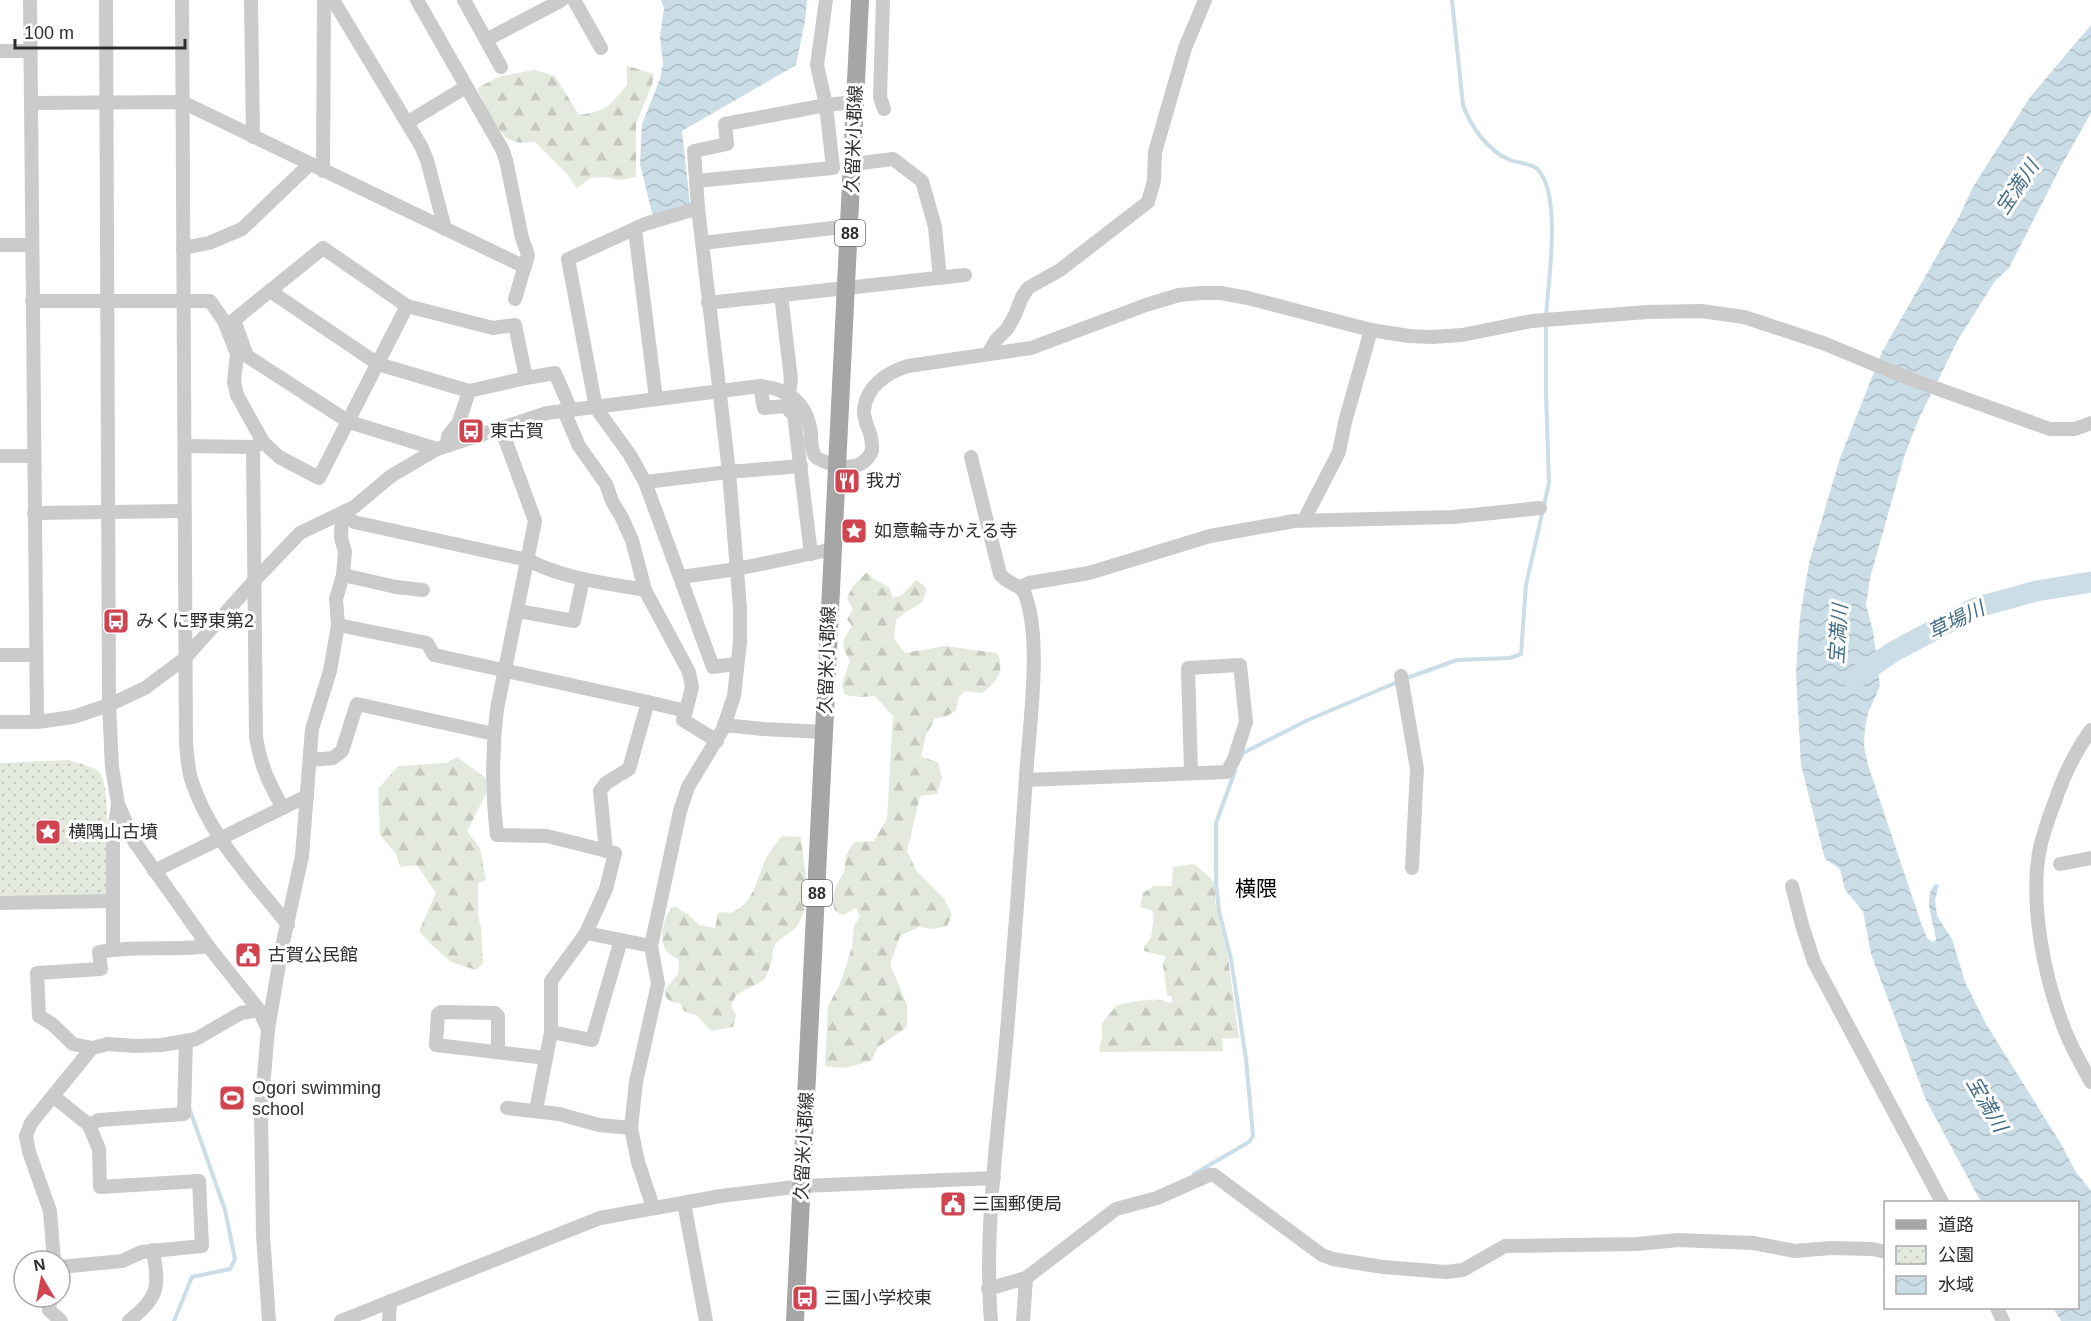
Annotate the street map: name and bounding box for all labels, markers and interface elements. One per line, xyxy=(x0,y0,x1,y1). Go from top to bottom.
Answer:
scale bar xyxy=(15,12,184,50)
text: 100 m xyxy=(24,23,74,43)
street label: 久留米小郡線 xyxy=(842,85,866,193)
water label: 宝満川 xyxy=(1991,154,2044,218)
road number: 88 xyxy=(835,220,865,246)
bus stop icon: 東古賀 xyxy=(456,416,486,446)
place label: 東古賀 xyxy=(490,421,544,441)
restaurant icon: 我ガ xyxy=(832,466,862,496)
place label: 我ガ xyxy=(866,471,902,491)
place icon: 如意輪寺かえる寺 xyxy=(839,516,869,546)
place label: 如意輪寺かえる寺 xyxy=(874,521,1017,541)
water label: 草場川 xyxy=(1924,596,1990,643)
water label: 宝満川 xyxy=(1825,601,1851,665)
bus stop icon: みくに野東第2 xyxy=(101,606,131,636)
street label: 久留米小郡線 xyxy=(815,606,839,714)
place label: みくに野東第2 xyxy=(136,611,254,631)
place icon: 横隅山古墳 xyxy=(33,817,63,847)
place label: 横隅山古墳 xyxy=(68,822,158,842)
district label: 横隈 xyxy=(1235,877,1277,900)
road number: 88 xyxy=(802,880,832,906)
public building icon: 古賀公民館 xyxy=(233,940,263,970)
place label: 古賀公民館 xyxy=(268,945,358,965)
water label: 宝満川 xyxy=(1962,1073,2013,1137)
place label: Ogori swimming school xyxy=(252,1078,381,1119)
sports icon: Ogori swimming school xyxy=(217,1083,247,1113)
street label: 久留米小郡線 xyxy=(791,1092,817,1200)
public building icon: 三国郵便局 xyxy=(938,1189,968,1219)
place label: 三国郵便局 xyxy=(972,1194,1062,1214)
legend xyxy=(1884,1201,2079,1309)
text: 道路 xyxy=(1938,1215,1974,1235)
text: 公園 xyxy=(1938,1245,1974,1265)
north arrow xyxy=(12,1249,72,1309)
text: N xyxy=(32,1255,47,1274)
text: 水域 xyxy=(1938,1275,1974,1295)
bus stop icon: 三国小学校東 xyxy=(790,1283,820,1313)
place label: 三国小学校東 xyxy=(824,1288,932,1308)

